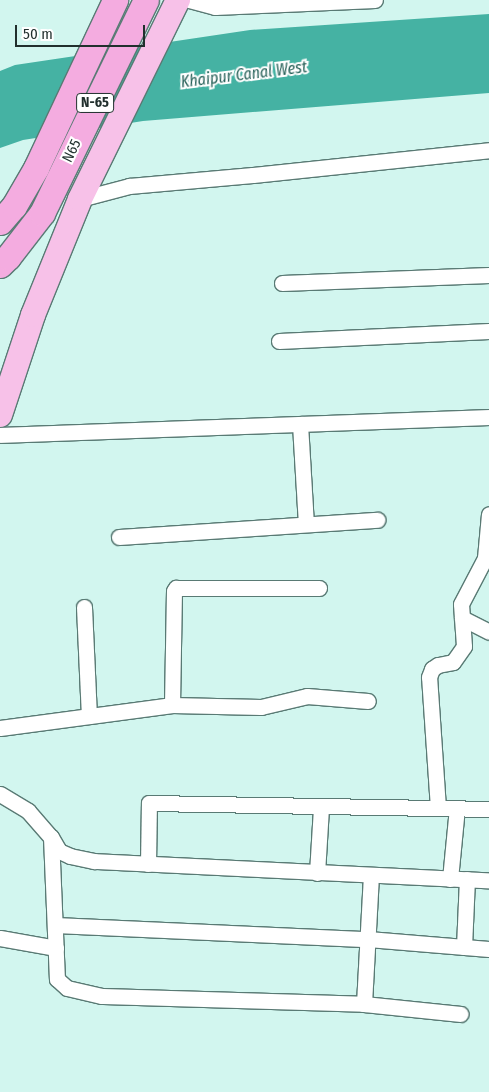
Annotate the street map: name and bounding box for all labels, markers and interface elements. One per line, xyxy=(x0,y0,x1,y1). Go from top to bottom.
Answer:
scale bar xyxy=(18,15,148,47)
text: 50 m xyxy=(23,25,53,43)
water label: Khaipur Canal West xyxy=(180,58,308,92)
road number: N-65 xyxy=(75,92,115,115)
street label: N65 xyxy=(59,137,85,165)

